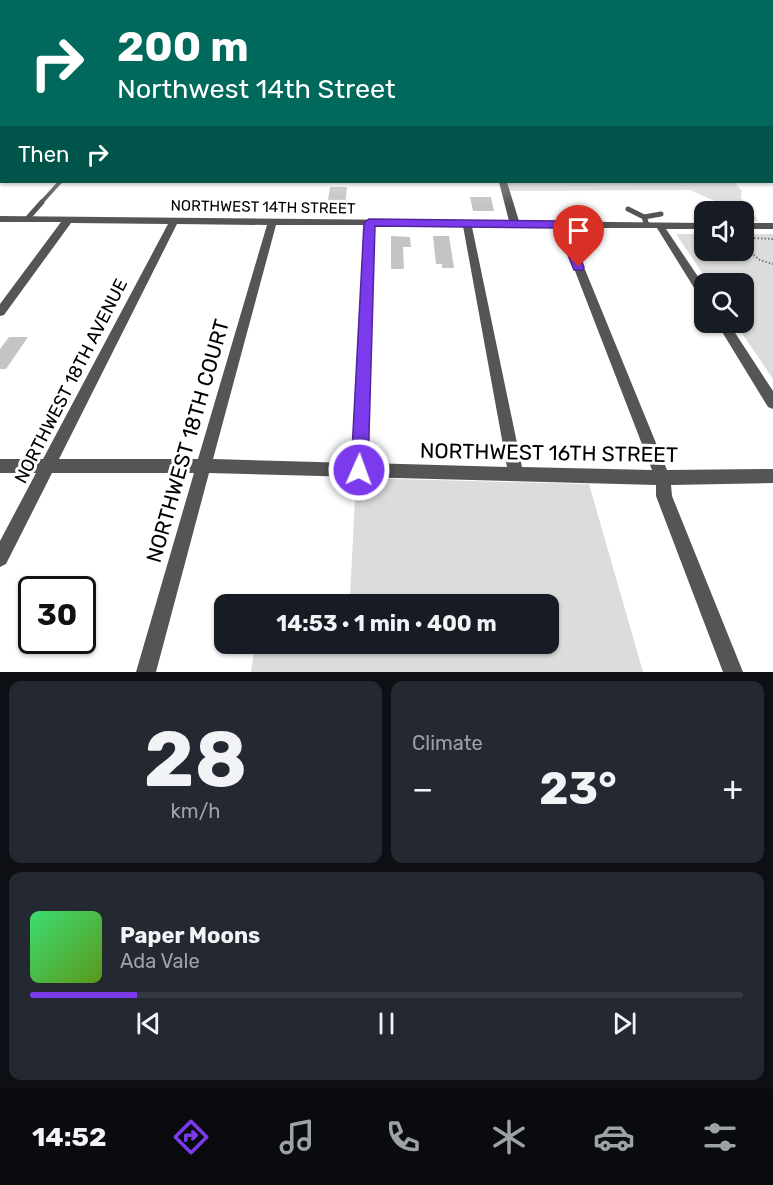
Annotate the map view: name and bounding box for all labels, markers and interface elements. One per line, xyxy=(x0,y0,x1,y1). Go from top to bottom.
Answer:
text: 200 m xyxy=(117,22,249,72)
icon: right xyxy=(18,24,96,102)
text: Northwest 14th Street xyxy=(117,73,396,105)
icon: right xyxy=(81,138,114,171)
text: Then xyxy=(18,141,69,168)
street label: NORTHWEST 14TH STREET xyxy=(170,196,356,218)
map controls xyxy=(694,201,754,333)
button: sound xyxy=(694,201,754,261)
pin xyxy=(553,205,604,267)
icon: arrive xyxy=(562,214,595,247)
button: search xyxy=(694,273,754,333)
street label: NORTHWEST 18TH AVENUE xyxy=(10,275,132,487)
street label: NORTHWEST 18TH COURT xyxy=(141,316,234,565)
position arrow xyxy=(327,438,391,502)
street label: NORTHWEST 16TH STREET xyxy=(420,438,678,467)
speed limit sign: 30 xyxy=(18,576,96,654)
text: 14:53 · 1 min · 400 m xyxy=(276,610,497,637)
text: 28 xyxy=(144,713,247,806)
text: Climate xyxy=(412,731,483,755)
text: 23° xyxy=(539,762,617,815)
text: − xyxy=(412,769,433,808)
text: + xyxy=(722,769,743,808)
text: km/h xyxy=(171,799,220,823)
text: Paper Moons xyxy=(120,922,260,949)
text: Ada Vale xyxy=(120,949,200,973)
icon: previous xyxy=(132,1007,165,1040)
icon: pause xyxy=(370,1007,403,1040)
icon: next xyxy=(608,1007,641,1040)
icon: directions xyxy=(170,1116,212,1158)
icon: music xyxy=(276,1116,318,1158)
icon: phone xyxy=(382,1116,424,1158)
icon: climate xyxy=(488,1116,530,1158)
icon: car xyxy=(593,1116,635,1158)
icon: filters xyxy=(699,1116,741,1158)
text: 14:52 xyxy=(32,1121,107,1153)

